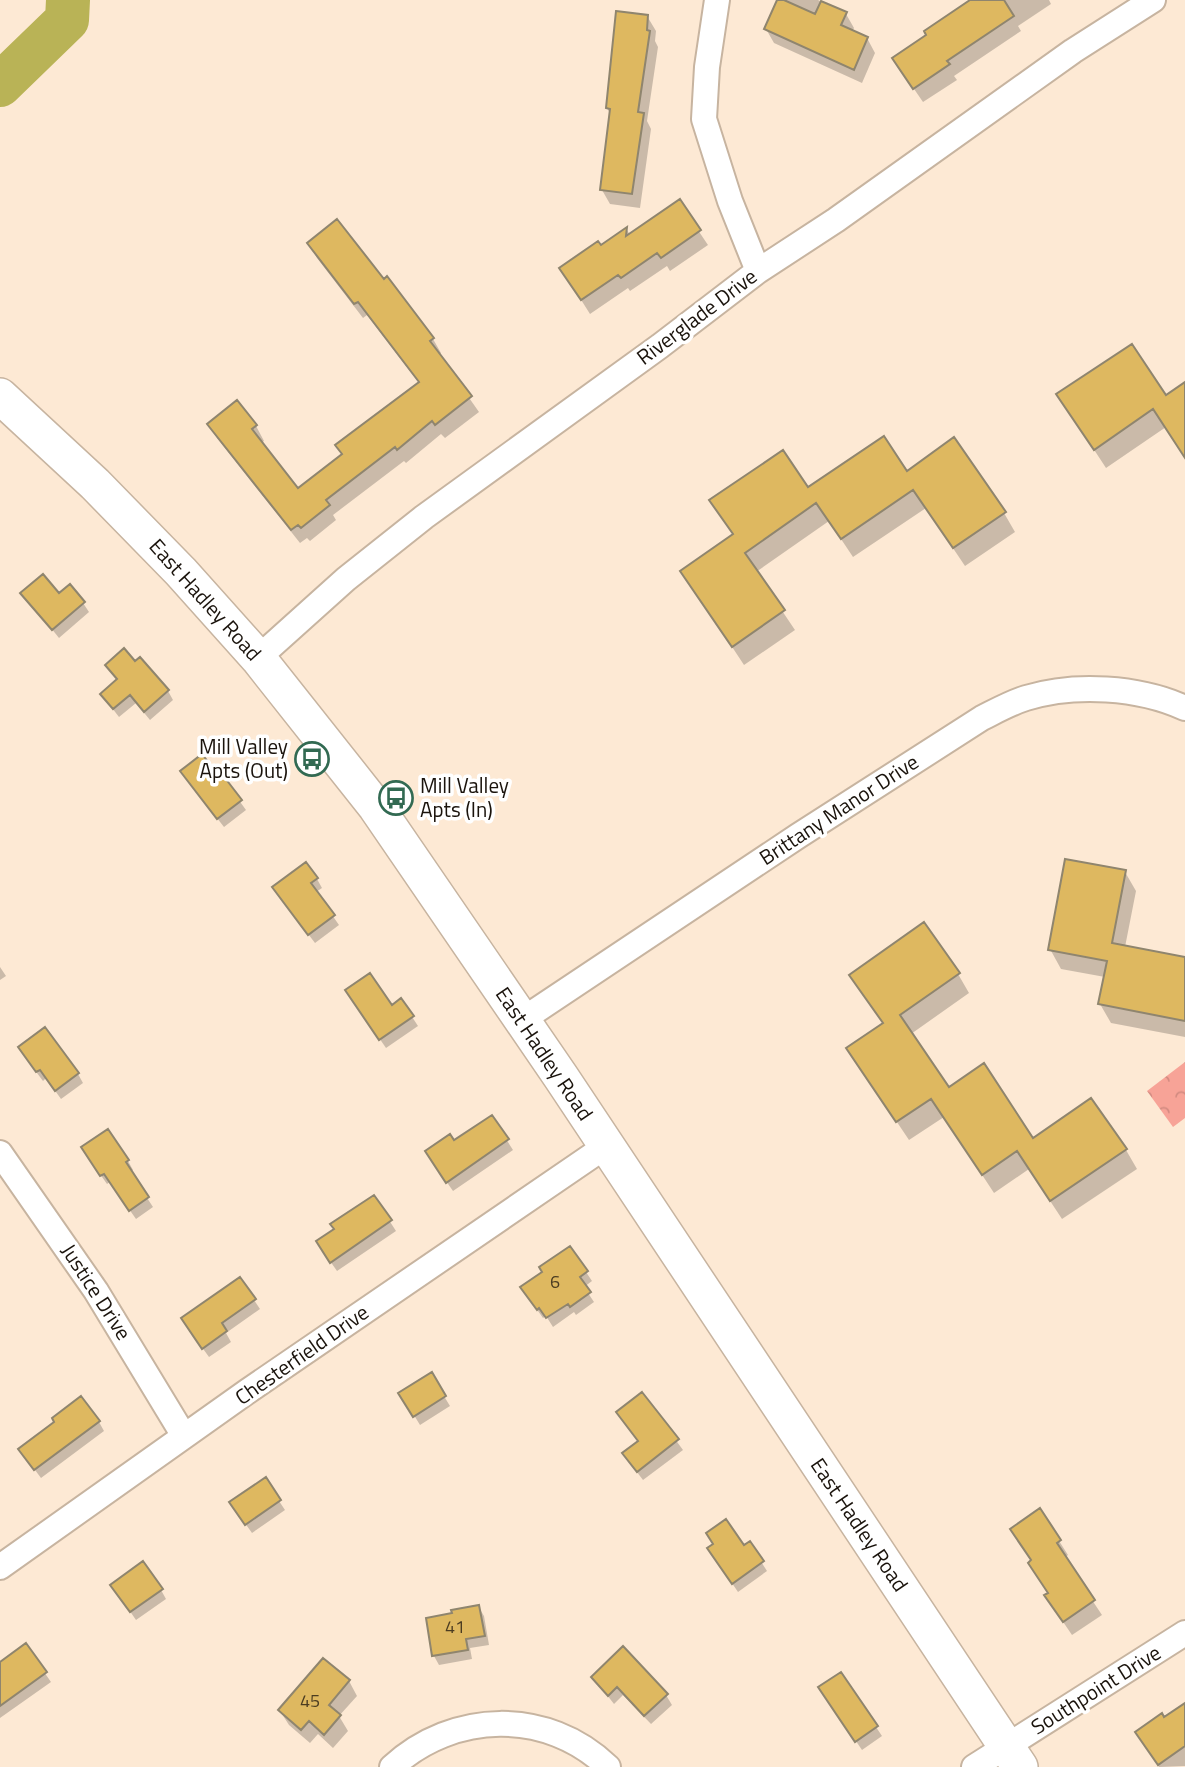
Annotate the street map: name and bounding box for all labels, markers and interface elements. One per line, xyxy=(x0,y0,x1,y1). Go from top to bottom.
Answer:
street label: Riverglade Drive xyxy=(629,260,763,372)
street label: East Hadley Road xyxy=(142,531,270,668)
place label: Mill Valley Apts (Out) xyxy=(199,730,288,786)
bus stop icon: Mill Valley Apts (Out) xyxy=(293,740,331,778)
street label: Brittany Manor Drive xyxy=(752,746,924,873)
place label: Mill Valley Apts (In) xyxy=(420,769,509,825)
bus stop icon: Mill Valley Apts (In) xyxy=(377,779,415,817)
street label: East Hadley Road xyxy=(488,980,601,1127)
street label: Justice Drive xyxy=(54,1237,140,1346)
house number: 6 xyxy=(550,1268,560,1295)
street label: Chesterfield Drive xyxy=(228,1296,375,1412)
street label: East Hadley Road xyxy=(803,1451,916,1598)
house number: 41 xyxy=(445,1613,465,1640)
street label: Southpoint Drive xyxy=(1024,1636,1167,1742)
house number: 45 xyxy=(300,1687,320,1714)

